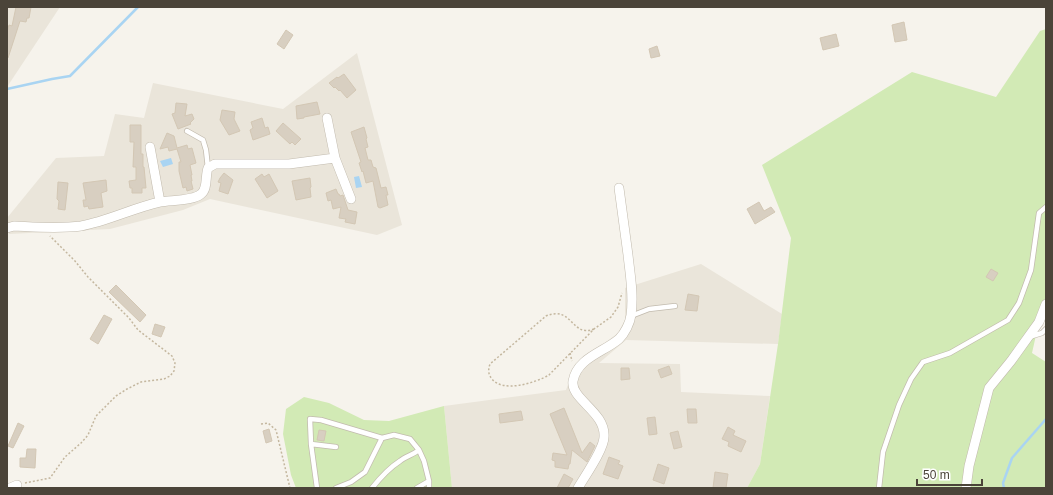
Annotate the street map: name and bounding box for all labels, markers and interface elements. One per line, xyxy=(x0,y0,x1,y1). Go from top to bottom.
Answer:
scale bar xyxy=(917,461,982,487)
text: 50 m xyxy=(923,468,950,482)

